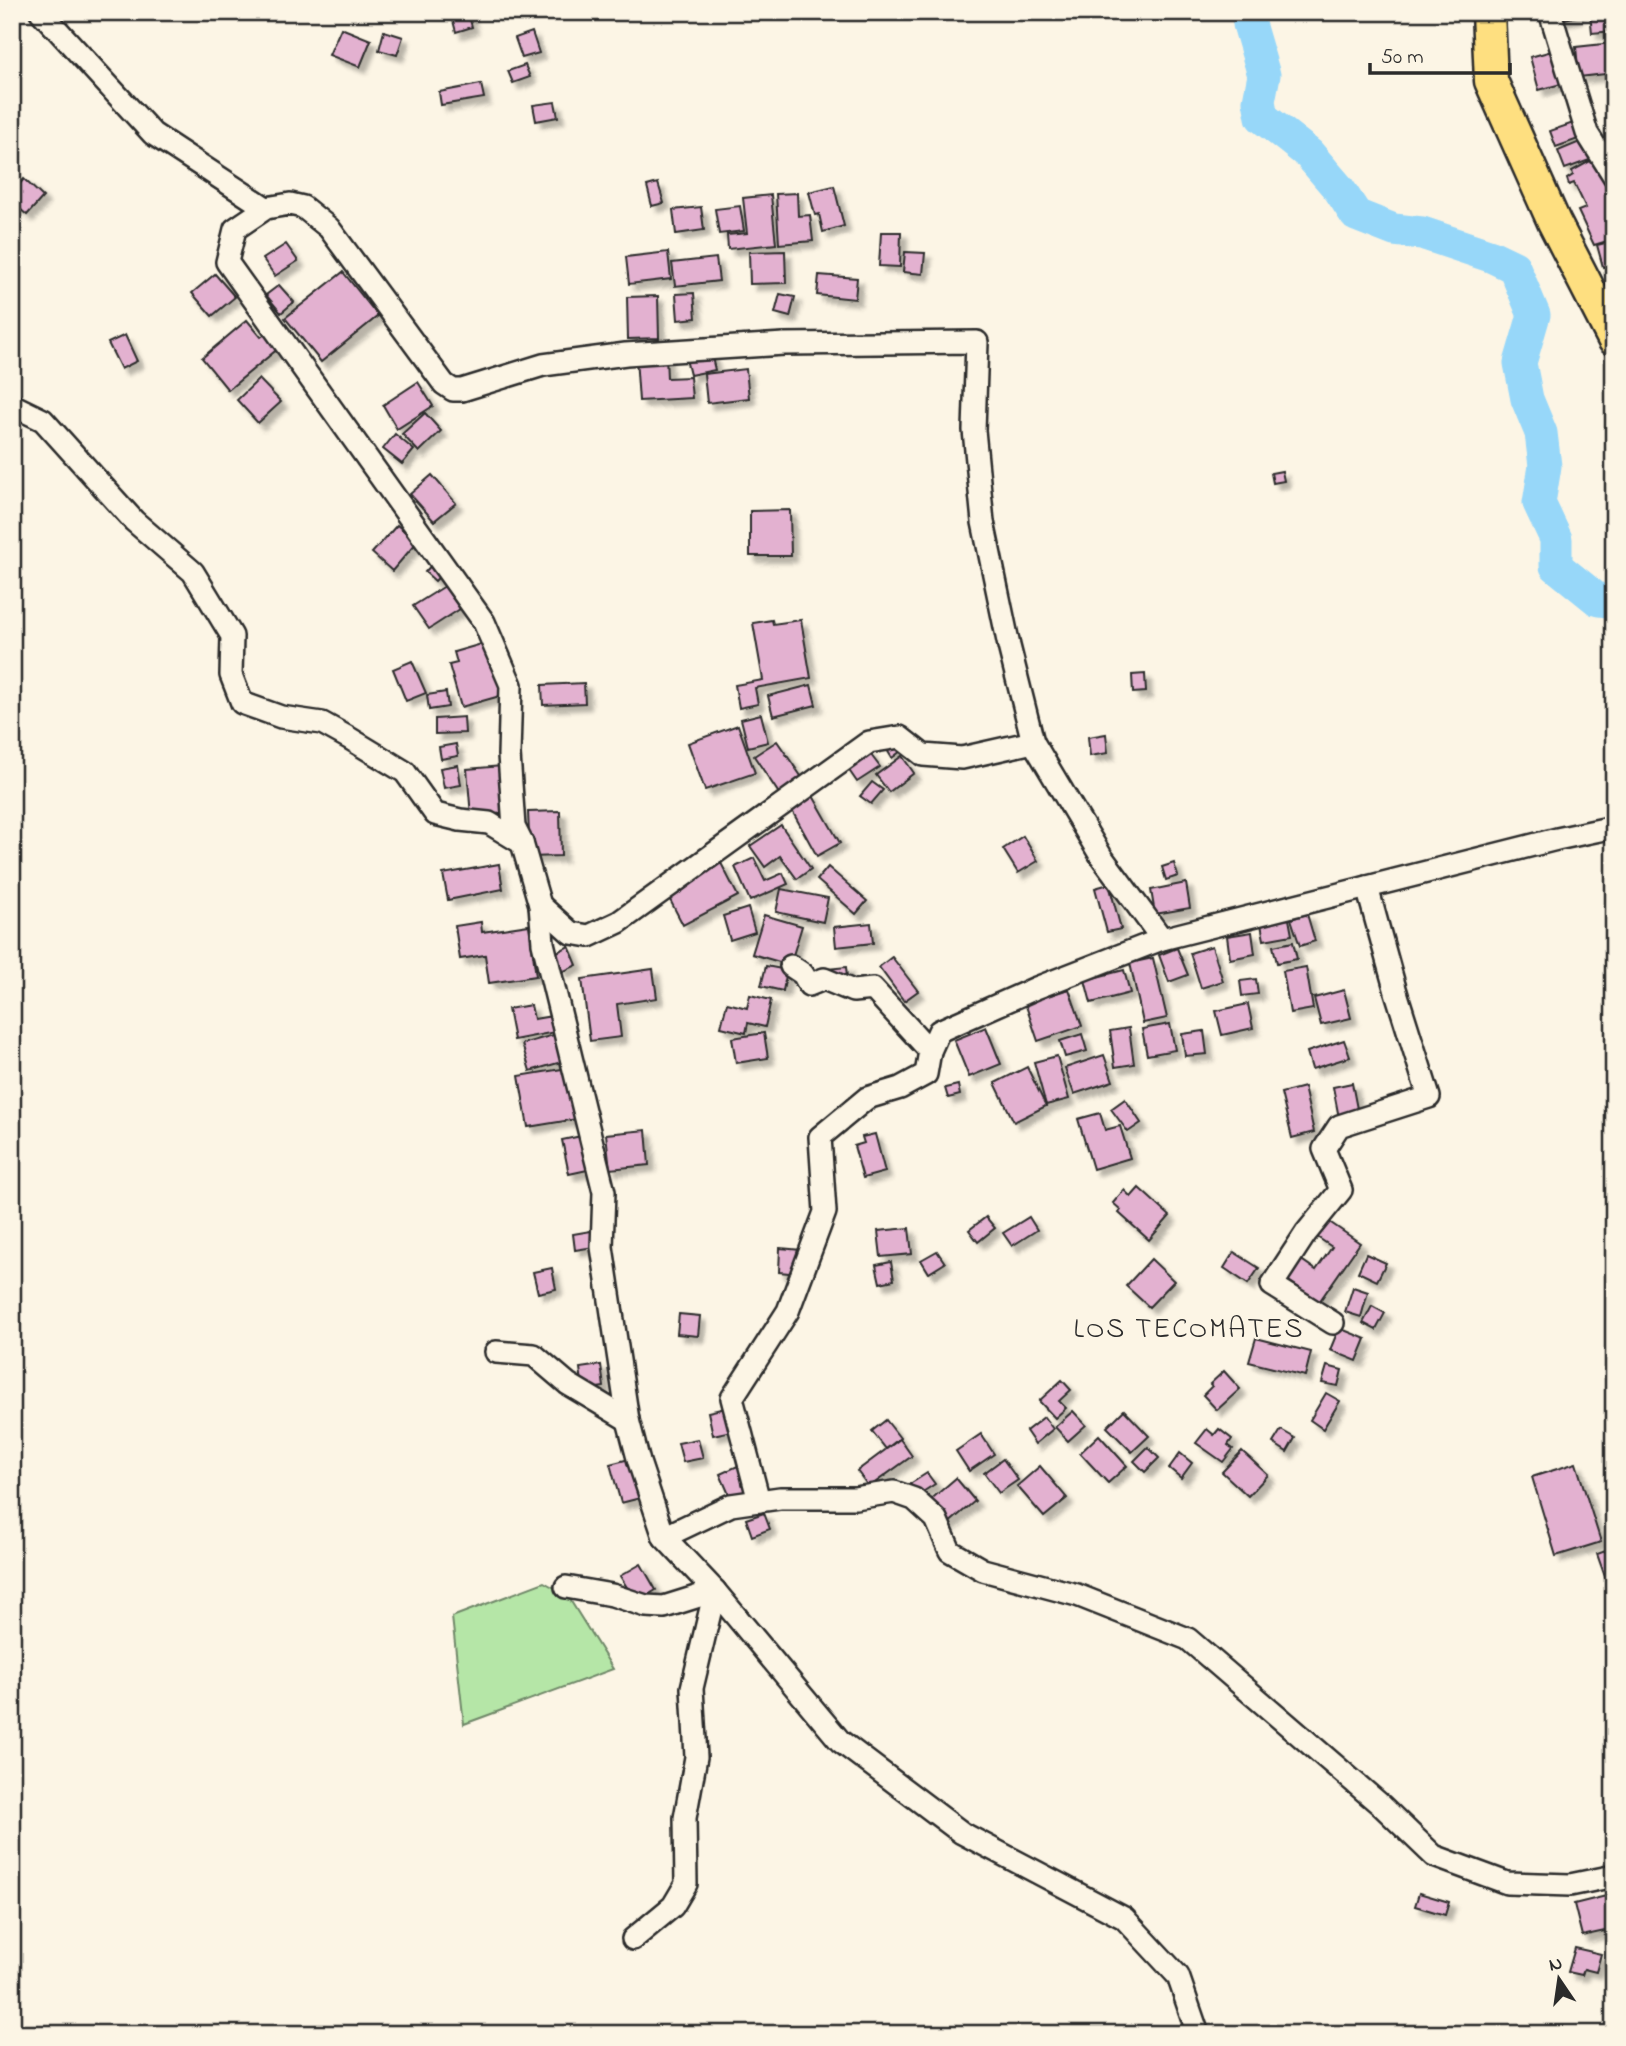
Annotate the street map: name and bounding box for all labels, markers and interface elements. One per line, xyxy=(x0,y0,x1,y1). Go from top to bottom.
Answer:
scale bar xyxy=(1370,32,1510,76)
text: 50 m xyxy=(1381,43,1424,73)
district label: LOS TECOMATES xyxy=(1074,1310,1304,1351)
north arrow xyxy=(1524,1944,1594,2014)
text: N xyxy=(1546,1950,1565,1979)

